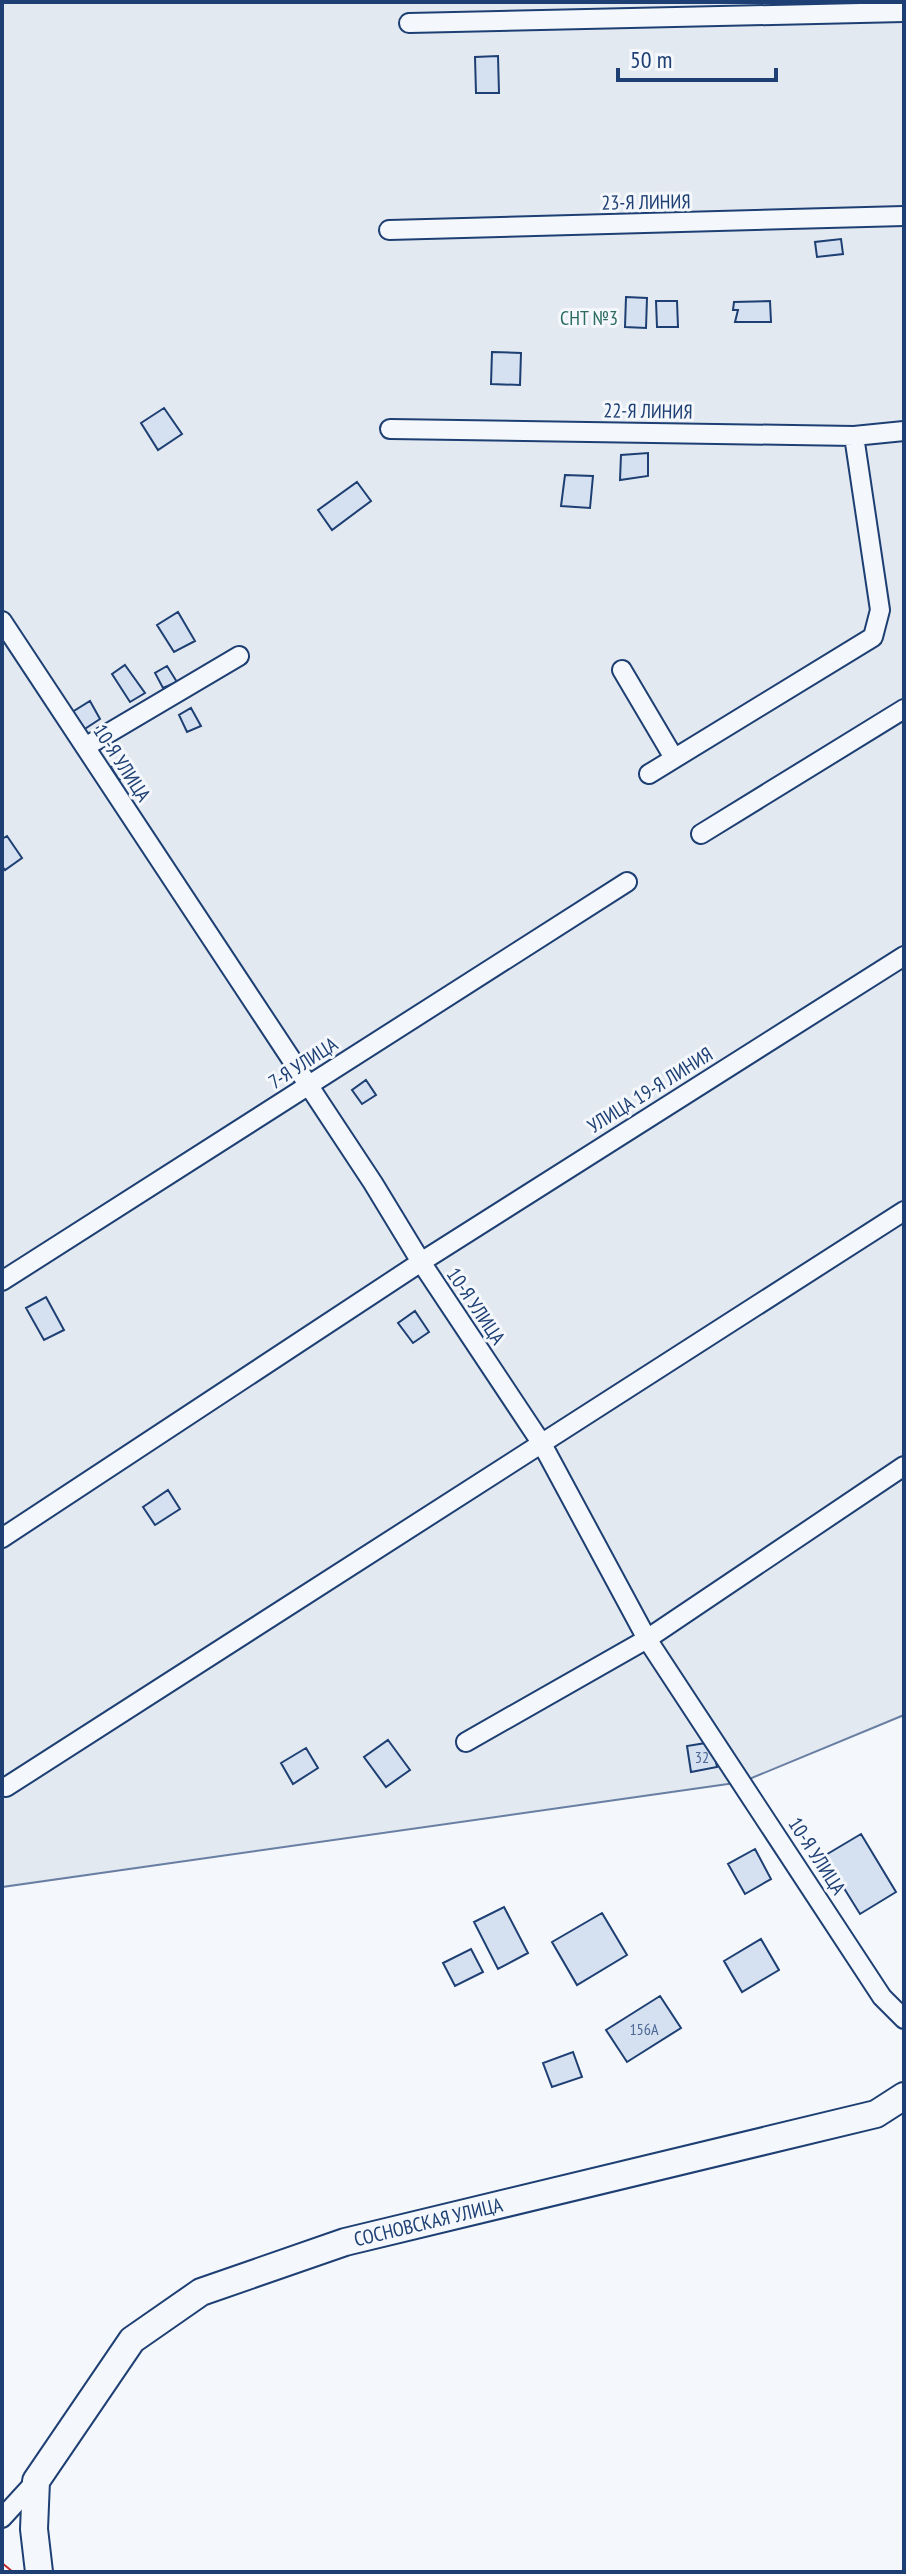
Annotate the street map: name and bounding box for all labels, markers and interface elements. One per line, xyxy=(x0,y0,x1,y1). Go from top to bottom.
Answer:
scale bar xyxy=(618,32,776,82)
text: 50 m xyxy=(630,44,672,75)
street label: 23-Я ЛИНИЯ xyxy=(601,188,691,216)
park label: СНТ №3 xyxy=(560,305,618,331)
street label: 22-Я ЛИНИЯ xyxy=(603,397,693,425)
street label: 10-Я УЛИЦА xyxy=(87,719,157,807)
street label: 7-Я УЛИЦА xyxy=(264,1031,343,1095)
street label: УЛИЦА 19-Я ЛИНИЯ xyxy=(583,1041,717,1139)
street label: 10-Я УЛИЦА xyxy=(441,1263,511,1350)
house number: 32 xyxy=(695,1747,709,1767)
street label: 10-Я УЛИЦА xyxy=(782,1812,852,1900)
house number: 156А xyxy=(629,2019,659,2039)
street label: СОСНОВСКАЯ УЛИЦА xyxy=(351,2191,506,2252)

